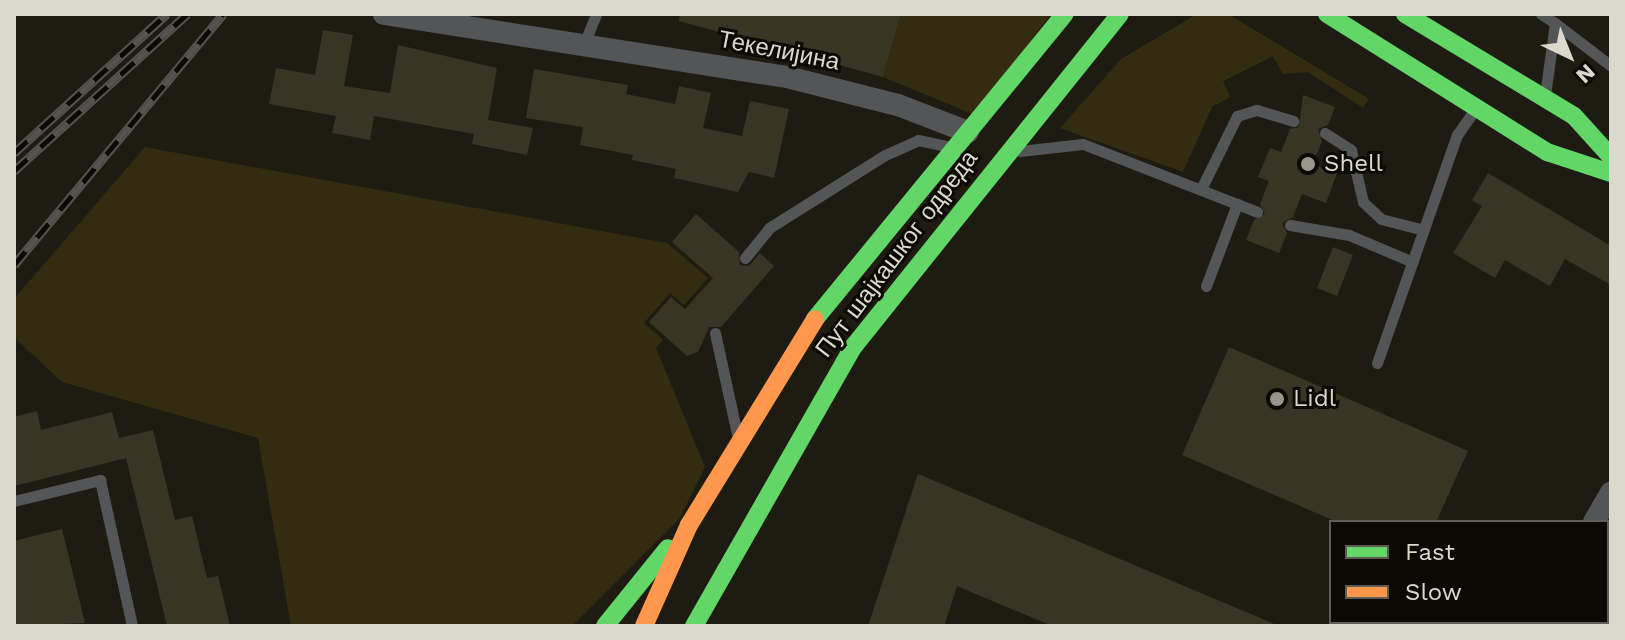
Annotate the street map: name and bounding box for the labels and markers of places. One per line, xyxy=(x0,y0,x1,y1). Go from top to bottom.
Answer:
place label: Shell xyxy=(1324,150,1383,178)
marker: Shell xyxy=(1299,155,1317,173)
place label: Lidl xyxy=(1293,385,1336,413)
marker: Lidl xyxy=(1268,390,1286,408)

